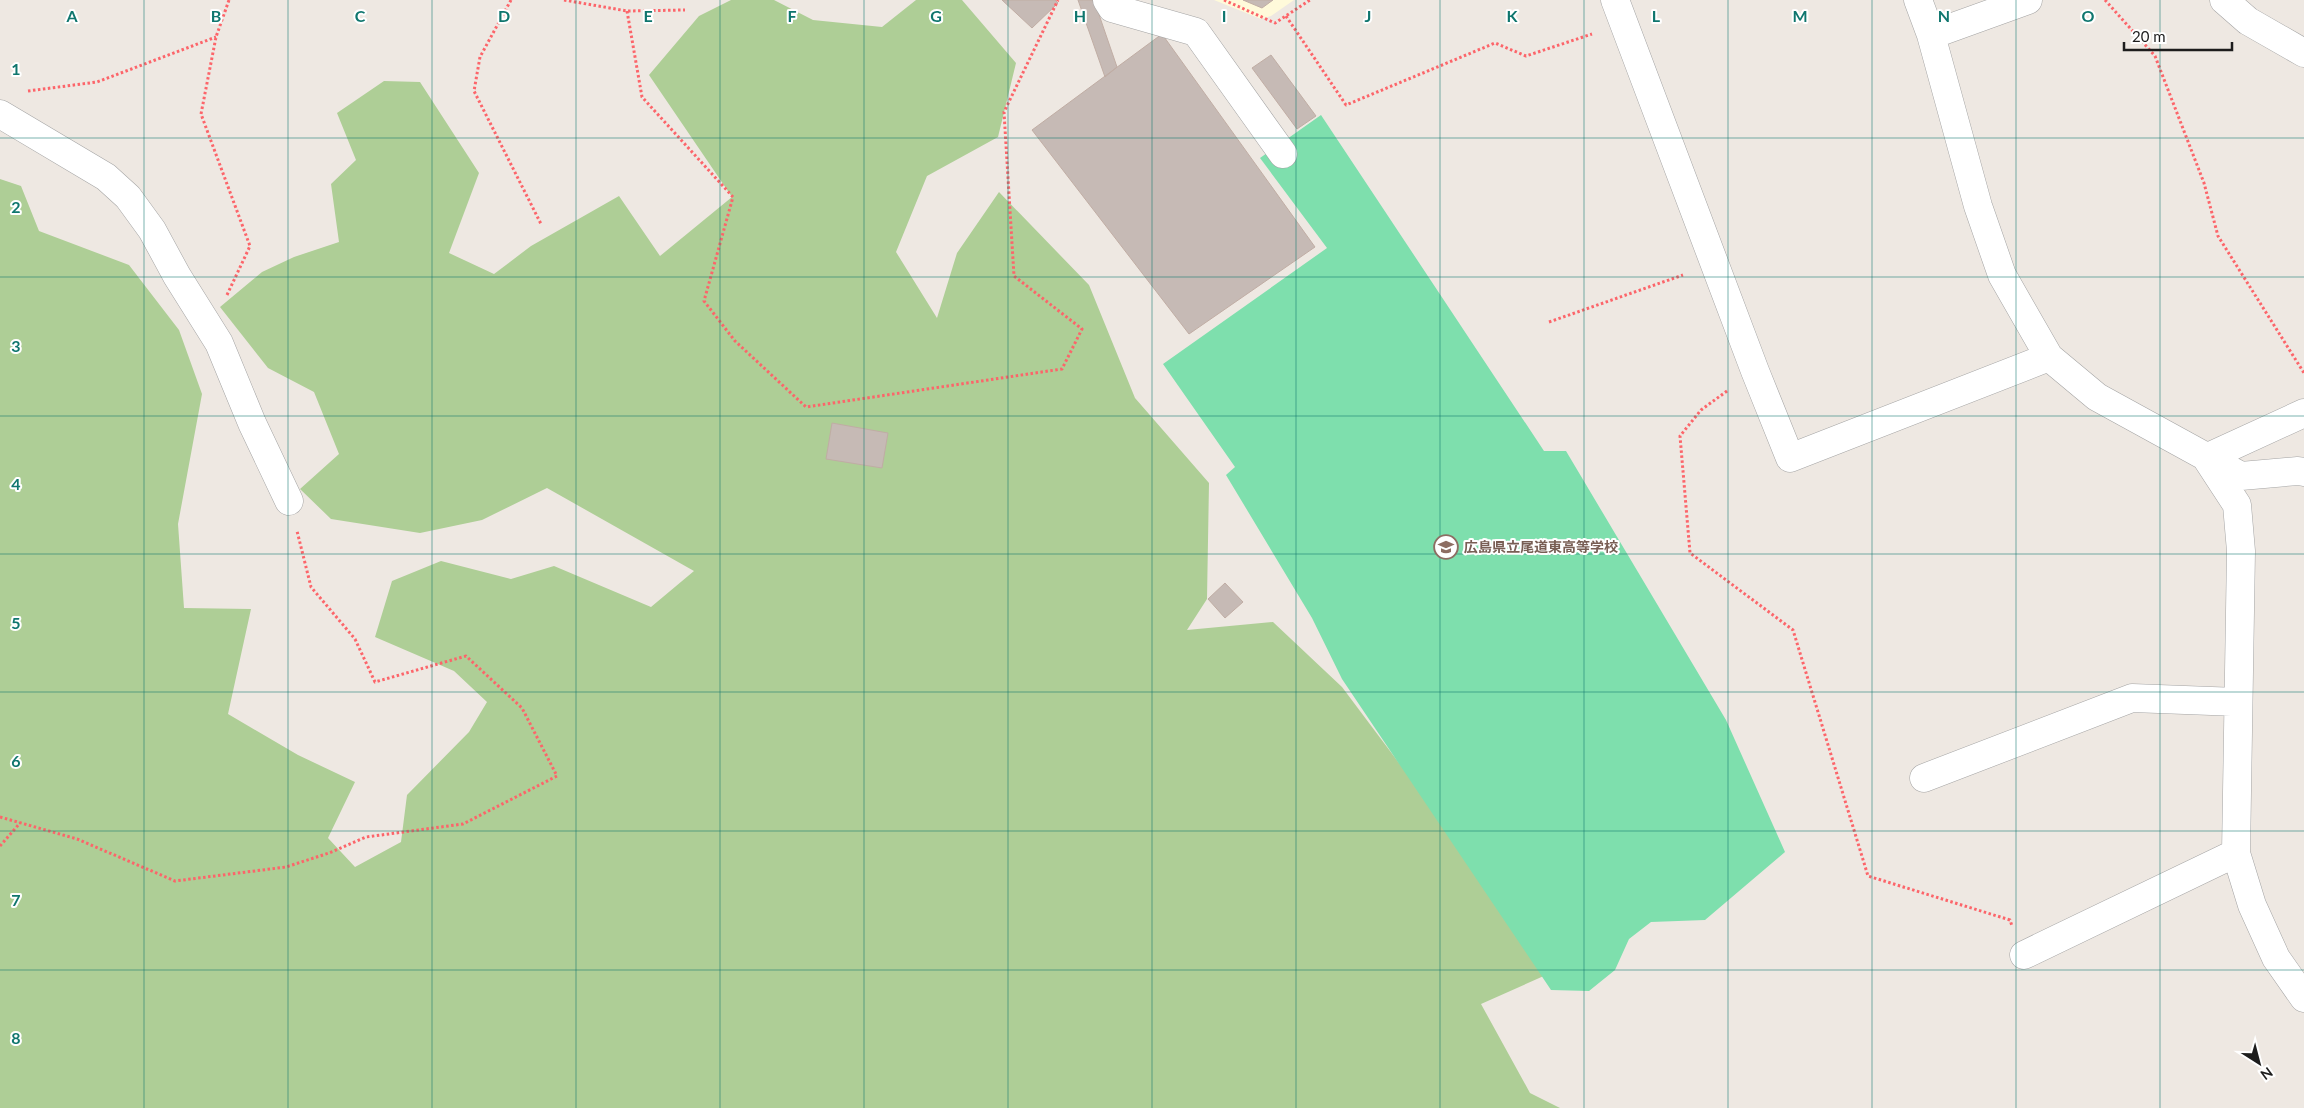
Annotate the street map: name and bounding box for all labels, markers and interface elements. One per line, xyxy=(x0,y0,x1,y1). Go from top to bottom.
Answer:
text: A xyxy=(65,6,78,25)
text: B xyxy=(211,6,221,25)
text: C xyxy=(355,6,366,25)
text: D xyxy=(498,6,510,25)
text: E xyxy=(643,6,653,25)
text: F xyxy=(787,6,797,25)
text: G xyxy=(930,6,942,25)
text: H xyxy=(1074,6,1086,25)
text: I xyxy=(1222,6,1226,25)
text: J xyxy=(1365,6,1371,25)
text: K xyxy=(1507,6,1519,25)
text: L xyxy=(1652,6,1661,25)
text: M xyxy=(1792,6,1808,25)
text: N xyxy=(1938,6,1950,25)
text: O xyxy=(2082,6,2095,25)
scale bar xyxy=(2124,20,2232,52)
text: 20 m xyxy=(2132,27,2166,45)
text: 1 xyxy=(11,59,21,78)
text: 2 xyxy=(11,197,21,216)
text: 3 xyxy=(11,336,21,355)
text: 4 xyxy=(11,474,21,493)
school or university icon: 広島県立尾道東高等学校 xyxy=(1433,534,1459,560)
place label: 広島県立尾道東高等学校 xyxy=(1464,538,1618,555)
text: 5 xyxy=(11,613,21,632)
text: 6 xyxy=(11,751,21,770)
text: 7 xyxy=(11,890,21,909)
text: 8 xyxy=(11,1028,21,1047)
north arrow xyxy=(2234,1038,2284,1088)
text: N xyxy=(2258,1064,2276,1084)

